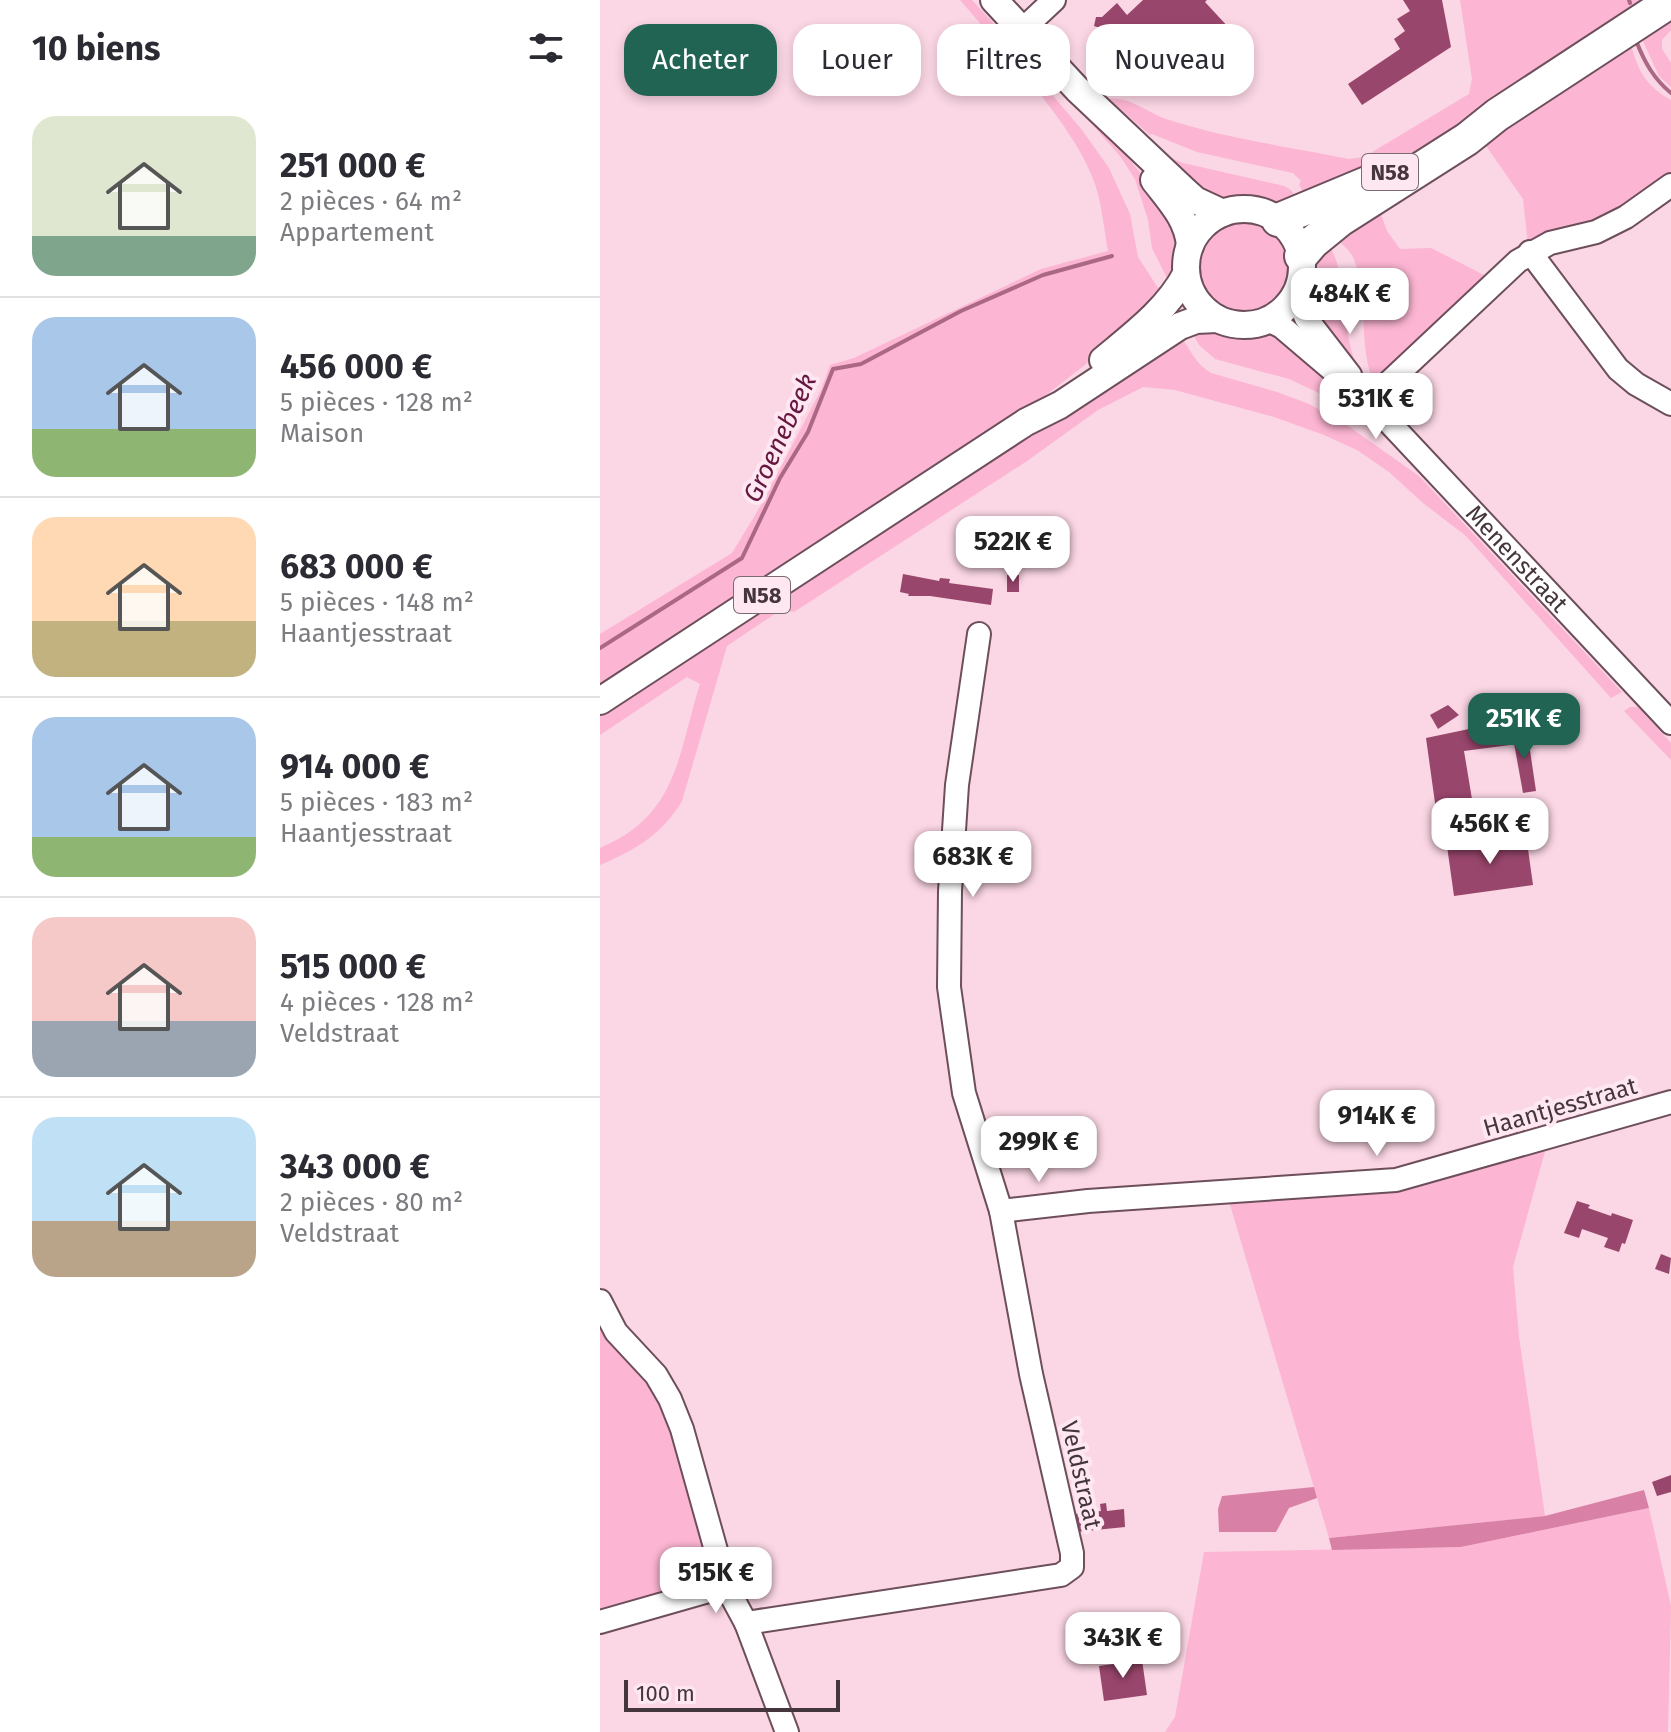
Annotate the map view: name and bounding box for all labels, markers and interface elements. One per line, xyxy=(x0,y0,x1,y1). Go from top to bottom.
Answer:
chip: Acheter xyxy=(624,24,777,96)
chip: Louer xyxy=(793,24,921,96)
chip: Filtres xyxy=(937,24,1070,96)
chip: Nouveau xyxy=(1086,24,1254,96)
icon: filters xyxy=(524,26,568,70)
text: 10 biens xyxy=(32,28,160,69)
text: 251 000 € xyxy=(280,145,426,186)
icon: home xyxy=(96,148,192,244)
road number: N58 xyxy=(1362,154,1418,190)
text: 2 pièces · 64 m² xyxy=(280,186,462,217)
text: Appartement xyxy=(280,217,434,248)
pin: 484K € xyxy=(1285,268,1415,336)
text: 484K € xyxy=(1309,278,1391,309)
text: 456 000 € xyxy=(280,346,432,387)
icon: home xyxy=(96,349,192,445)
water label: Groenebeek xyxy=(737,369,823,507)
pin: 531K € xyxy=(1311,373,1441,441)
text: 531K € xyxy=(1338,383,1414,414)
text: 5 pièces · 128 m² xyxy=(280,387,473,418)
text: Maison xyxy=(280,418,364,449)
street label: Menenstraat xyxy=(1460,499,1574,618)
pin: 522K € xyxy=(948,516,1078,584)
text: 522K € xyxy=(974,526,1052,557)
text: 683 000 € xyxy=(280,546,433,587)
icon: home xyxy=(96,549,192,645)
road number: N58 xyxy=(734,577,790,613)
text: 5 pièces · 148 m² xyxy=(280,587,474,618)
text: Haantjesstraat xyxy=(280,618,452,649)
pin: 251K € xyxy=(1459,693,1589,761)
text: 251K € xyxy=(1486,703,1562,734)
text: 914 000 € xyxy=(280,746,429,787)
icon: home xyxy=(96,749,192,845)
text: 5 pièces · 183 m² xyxy=(280,787,473,818)
pin: 456K € xyxy=(1425,798,1555,866)
text: 456K € xyxy=(1449,808,1531,839)
text: Haantjesstraat xyxy=(280,818,452,849)
pin: 683K € xyxy=(908,831,1038,899)
text: 683K € xyxy=(932,841,1014,872)
text: 515 000 € xyxy=(280,946,426,987)
icon: home xyxy=(96,949,192,1045)
text: 4 pièces · 128 m² xyxy=(280,987,474,1018)
text: Veldstraat xyxy=(280,1018,399,1049)
street label: Haantjesstraat xyxy=(1480,1072,1640,1142)
pin: 914K € xyxy=(1312,1090,1442,1158)
text: 914K € xyxy=(1338,1100,1416,1131)
pin: 299K € xyxy=(974,1116,1104,1184)
text: 299K € xyxy=(999,1126,1079,1157)
text: 343 000 € xyxy=(280,1146,430,1187)
icon: home xyxy=(96,1149,192,1245)
text: 2 pièces · 80 m² xyxy=(280,1187,463,1218)
text: Veldstraat xyxy=(280,1218,399,1249)
street label: Veldstraat xyxy=(1055,1418,1107,1532)
pin: 515K € xyxy=(651,1547,781,1615)
text: 515K € xyxy=(678,1557,754,1588)
pin: 343K € xyxy=(1058,1612,1188,1680)
text: 343K € xyxy=(1083,1622,1163,1653)
scale bar xyxy=(624,1676,840,1712)
text: 100 m xyxy=(636,1680,695,1707)

